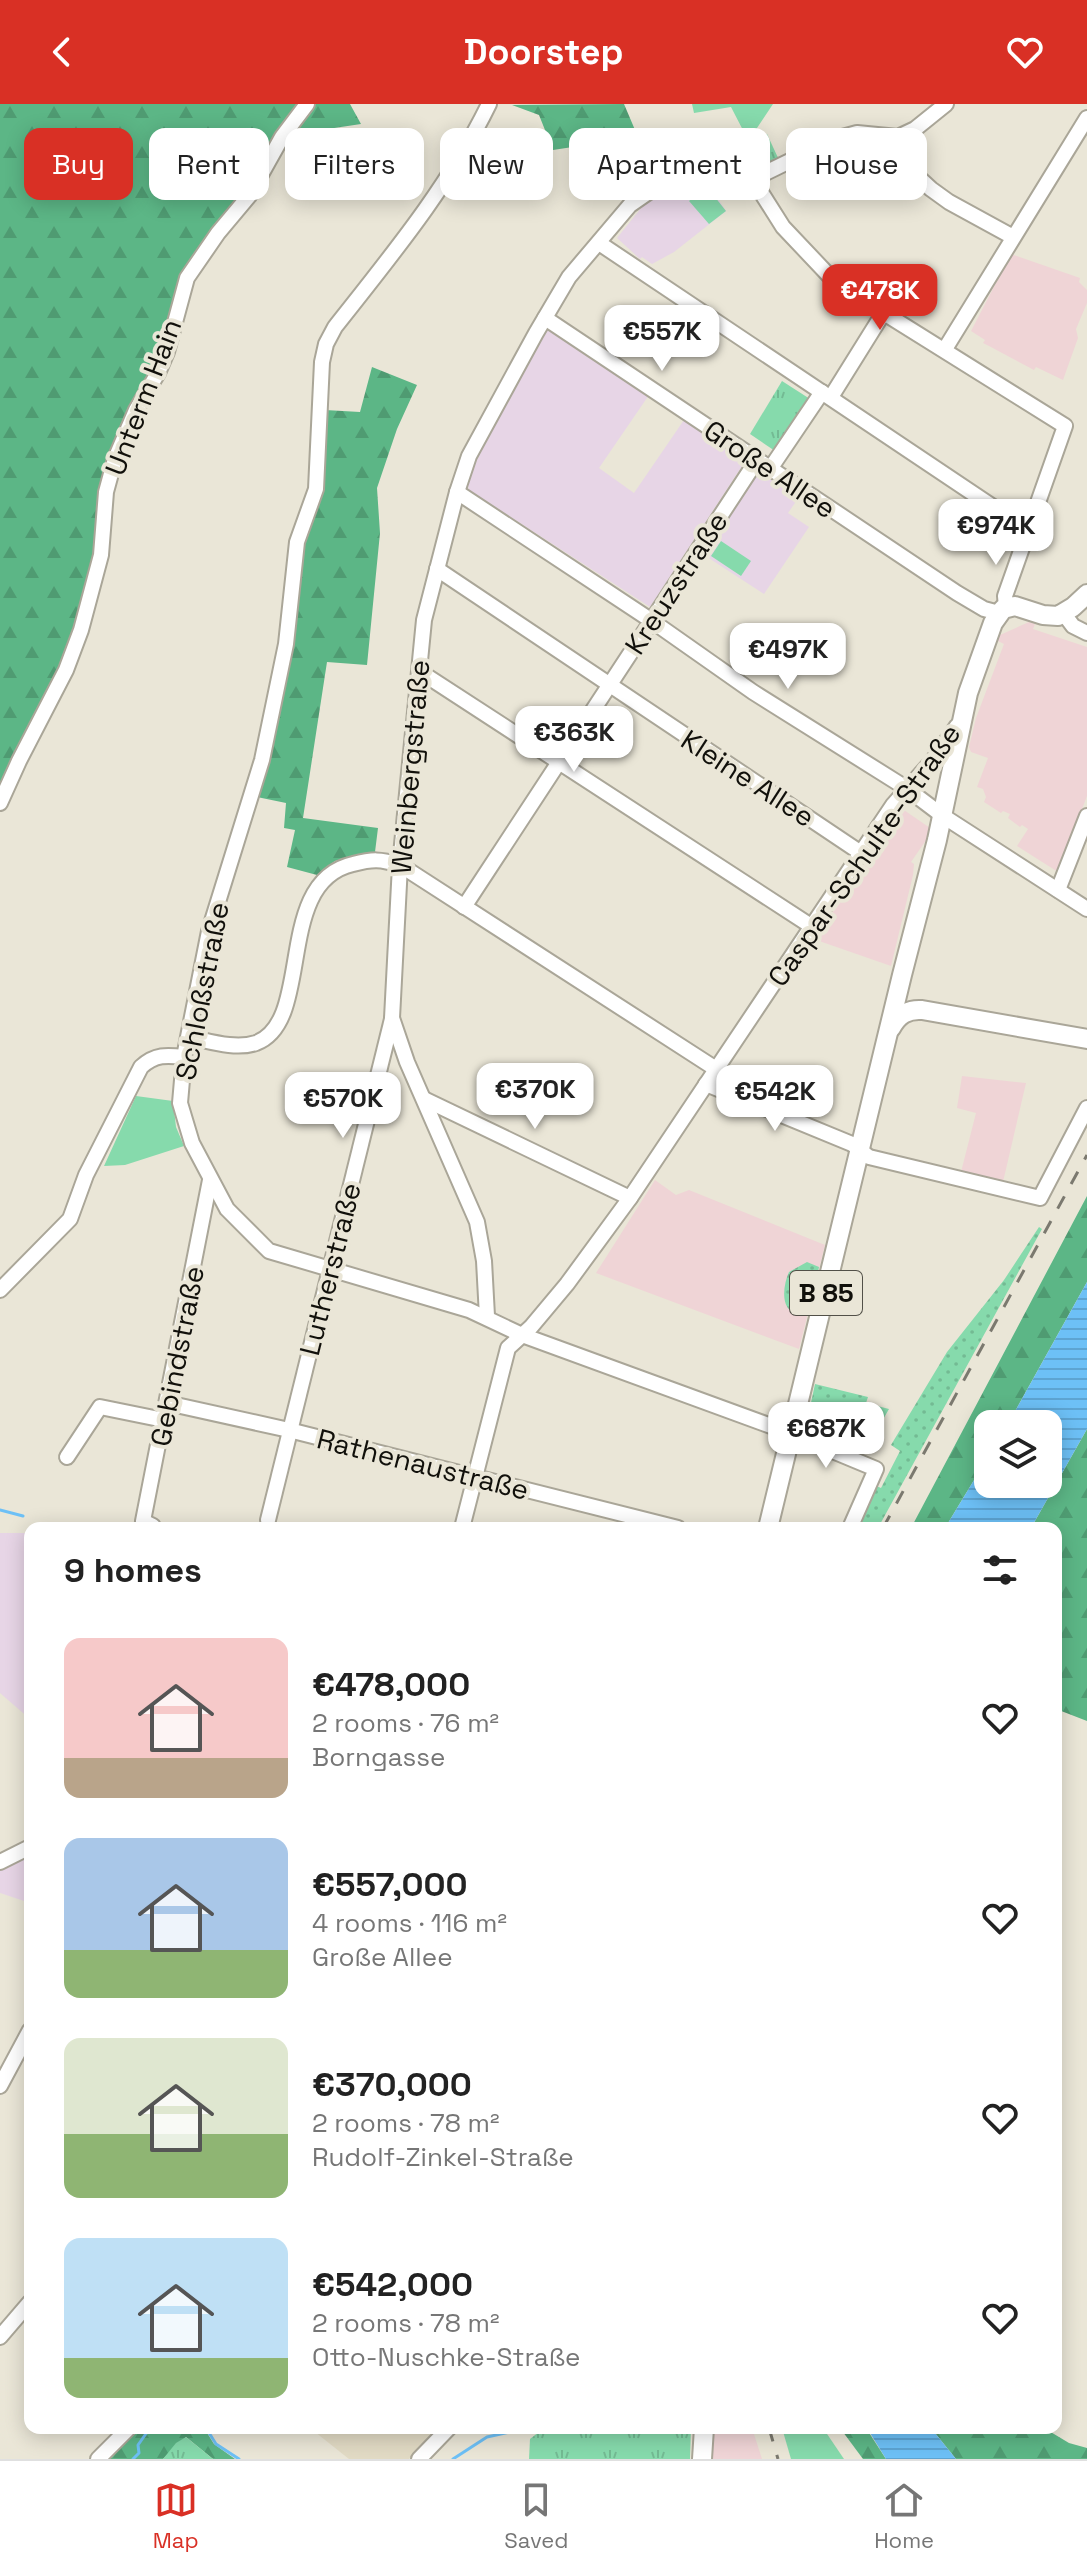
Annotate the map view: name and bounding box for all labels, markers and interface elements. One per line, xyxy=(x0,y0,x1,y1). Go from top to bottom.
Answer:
text: Doorstep xyxy=(464,29,623,75)
icon: back xyxy=(40,30,84,74)
icon: heart xyxy=(1003,30,1047,74)
chip: Buy xyxy=(24,128,133,200)
chip: Rent xyxy=(149,128,269,200)
chip: Filters xyxy=(285,128,424,200)
chip: New xyxy=(440,128,553,200)
chip: Apartment xyxy=(569,128,770,200)
chip: House xyxy=(786,128,927,200)
pin: €478K xyxy=(824,264,936,332)
text: €478K xyxy=(840,273,920,307)
pin: €557K xyxy=(606,305,718,373)
street label: Unterm Hain xyxy=(97,314,189,480)
text: €557K xyxy=(622,314,702,348)
street label: Große Allee xyxy=(697,412,843,526)
pin: €974K xyxy=(940,499,1052,567)
street label: Kreuzstraße xyxy=(616,505,736,661)
text: €974K xyxy=(956,508,1036,542)
pin: €497K xyxy=(732,623,844,691)
text: €497K xyxy=(748,632,828,666)
street label: Weinbergstraße xyxy=(383,658,437,876)
pin: €363K xyxy=(518,706,630,774)
text: €363K xyxy=(533,715,615,749)
street label: Caspar-Schulte-Straße xyxy=(760,717,968,993)
street label: Kleine Allee xyxy=(674,721,822,835)
street label: Schloßstraße xyxy=(167,899,237,1083)
pin: €370K xyxy=(479,1063,591,1131)
pin: €542K xyxy=(719,1065,831,1133)
pin: €570K xyxy=(287,1072,399,1140)
text: €370K xyxy=(495,1072,575,1106)
text: €542K xyxy=(734,1074,816,1108)
text: €570K xyxy=(303,1081,383,1115)
street label: Lutherstraße xyxy=(291,1179,369,1359)
street label: Gebindstraße xyxy=(142,1263,212,1449)
road number: B 85 xyxy=(790,1271,862,1315)
pin: €687K xyxy=(770,1402,882,1470)
map controls xyxy=(974,1410,1062,1498)
button: layers xyxy=(974,1410,1062,1498)
text: €687K xyxy=(786,1411,866,1445)
street label: Rathenaustraße xyxy=(313,1420,533,1508)
icon: filters xyxy=(978,1548,1022,1592)
text: 9 homes xyxy=(64,1549,202,1592)
text: €478,000 xyxy=(312,1663,470,1706)
icon: home xyxy=(128,1670,224,1766)
icon: heart xyxy=(978,1696,1022,1740)
text: 2 rooms · 76 m² xyxy=(312,1706,499,1740)
text: Borngasse xyxy=(312,1740,445,1774)
text: €557,000 xyxy=(312,1863,468,1906)
icon: home xyxy=(128,1870,224,1966)
icon: heart xyxy=(978,1896,1022,1940)
text: 4 rooms · 116 m² xyxy=(312,1906,507,1940)
text: Große Allee xyxy=(312,1940,453,1974)
text: €370,000 xyxy=(312,2063,472,2106)
icon: home xyxy=(128,2070,224,2166)
icon: heart xyxy=(978,2096,1022,2140)
text: 2 rooms · 78 m² xyxy=(312,2106,499,2140)
text: Rudolf-Zinkel-Straße xyxy=(312,2140,574,2174)
text: €542,000 xyxy=(312,2263,473,2306)
icon: home xyxy=(128,2270,224,2366)
icon: heart xyxy=(978,2296,1022,2340)
text: 2 rooms · 78 m² xyxy=(312,2306,499,2340)
text: Otto-Nuschke-Straße xyxy=(312,2340,580,2374)
tab: Map xyxy=(153,2478,199,2554)
tab: Saved xyxy=(504,2478,569,2554)
tab: Home xyxy=(874,2478,934,2554)

